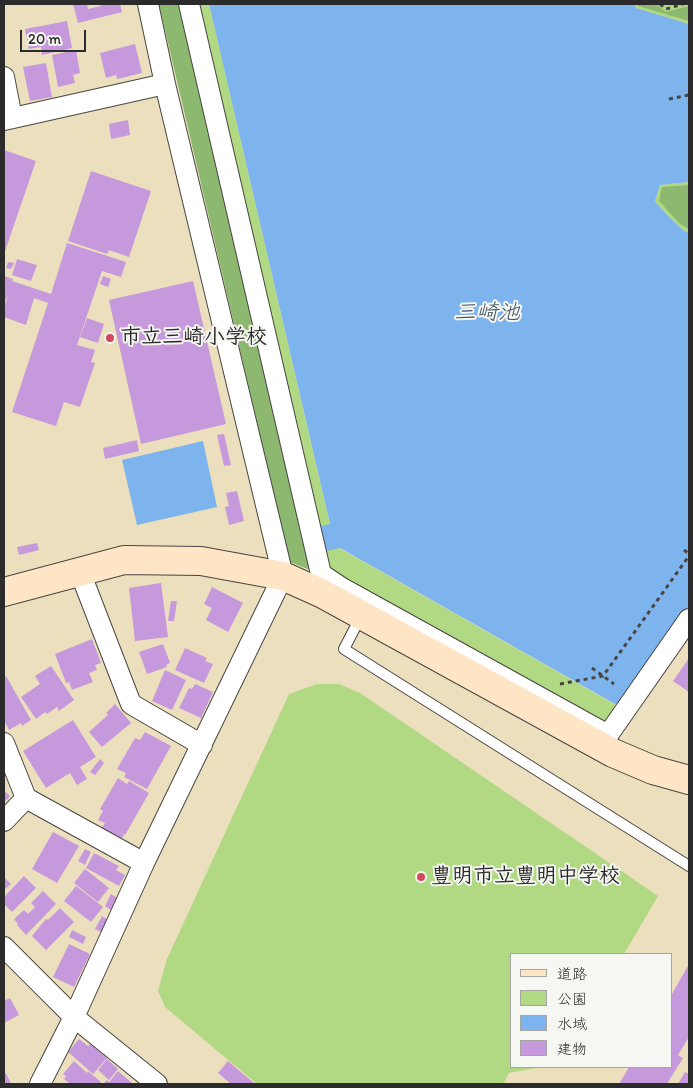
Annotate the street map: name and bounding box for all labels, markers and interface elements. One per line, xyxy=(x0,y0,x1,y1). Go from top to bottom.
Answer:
scale bar xyxy=(22,20,89,52)
text: 20 m xyxy=(28,30,61,48)
water label: 三崎池 xyxy=(454,300,520,326)
place label: 市立三崎小学校 xyxy=(120,325,267,351)
marker: 市立三崎小学校 xyxy=(104,332,116,344)
place label: 豊明市立豊明中学校 xyxy=(431,864,620,890)
marker: 豊明市立豊明中学校 xyxy=(415,871,427,883)
legend xyxy=(510,953,673,1068)
text: 道路 xyxy=(557,965,587,983)
text: 公園 xyxy=(557,990,587,1008)
text: 水域 xyxy=(557,1015,587,1033)
text: 建物 xyxy=(557,1040,587,1058)

